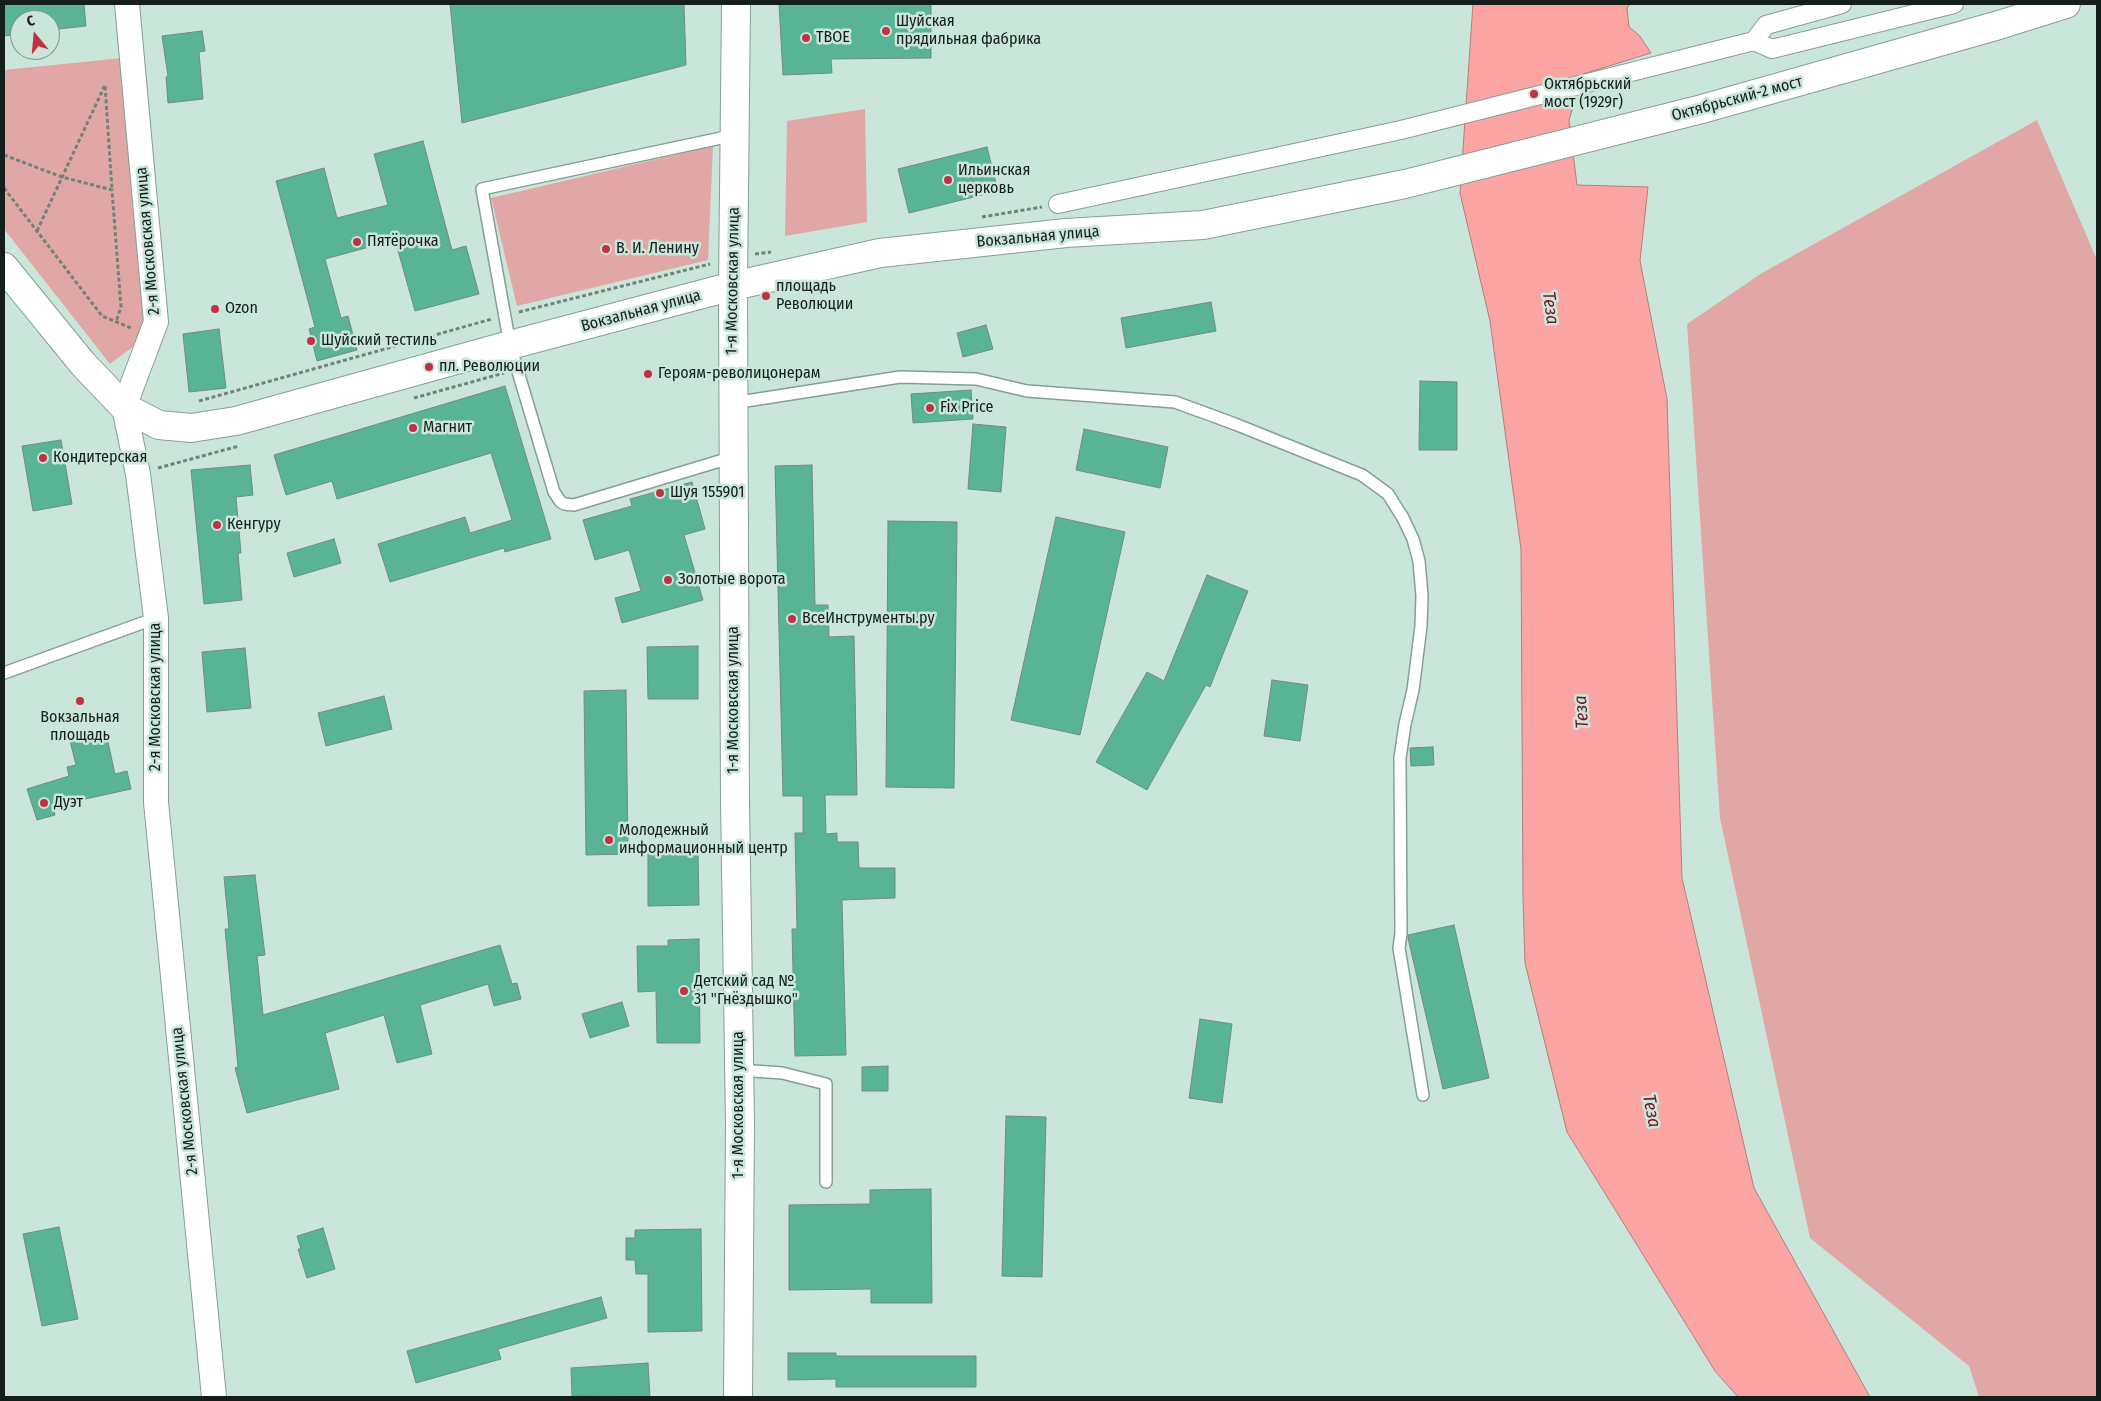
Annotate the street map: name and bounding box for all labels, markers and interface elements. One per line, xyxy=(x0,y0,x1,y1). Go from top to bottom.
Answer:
north arrow xyxy=(10,10,60,60)
text: С xyxy=(25,12,37,30)
place label: Шуйская прядильная фабрика xyxy=(896,12,1041,50)
marker: Шуйская прядильная фабрика xyxy=(880,25,892,37)
place label: ТВОЕ xyxy=(816,28,850,48)
marker: ТВОЕ xyxy=(800,32,812,44)
street label: Октябрьский-2 мост xyxy=(1669,72,1805,126)
place label: Октябрьский мост (1929г) xyxy=(1544,75,1631,113)
marker: Октябрьский мост (1929г) xyxy=(1528,88,1540,100)
place label: Ильинская церковь xyxy=(958,161,1030,199)
street label: 2-я Московская улица xyxy=(132,166,164,316)
marker: Ильинская церковь xyxy=(942,174,954,186)
street label: 1-я Московская улица xyxy=(722,207,744,355)
street label: Вокзальная улица xyxy=(976,222,1100,252)
place label: Пятёрочка xyxy=(367,232,439,252)
marker: Пятёрочка xyxy=(351,236,363,248)
place label: В. И. Ленину xyxy=(616,239,699,259)
marker: В. И. Ленину xyxy=(600,243,612,255)
place label: площадь Революции xyxy=(776,277,853,315)
street label: Вокзальная улица xyxy=(579,286,703,336)
marker: площадь Революции xyxy=(760,290,772,302)
water label: Теза xyxy=(1537,290,1563,326)
place label: Ozon xyxy=(225,299,258,319)
marker: Ozon xyxy=(209,303,221,315)
place label: Шуйский тестиль xyxy=(321,331,437,351)
marker: Шуйский тестиль xyxy=(305,335,317,347)
place label: пл. Революции xyxy=(439,357,540,377)
marker: пл. Революции xyxy=(423,361,435,373)
place label: Героям-револицонерам xyxy=(658,364,821,384)
marker: Героям-револицонерам xyxy=(642,368,654,380)
place label: Fix Price xyxy=(940,398,993,418)
marker: Fix Price xyxy=(924,402,936,414)
place label: Магнит xyxy=(423,418,472,438)
marker: Магнит xyxy=(407,422,419,434)
place label: Кондитерская xyxy=(53,448,147,468)
marker: Кондитерская xyxy=(37,452,49,464)
place label: Шуя 155901 xyxy=(670,483,744,503)
marker: Шуя 155901 xyxy=(654,487,666,499)
place label: Кенгуру xyxy=(227,515,281,535)
marker: Кенгуру xyxy=(211,519,223,531)
place label: Золотые ворота xyxy=(678,570,786,590)
marker: Золотые ворота xyxy=(662,574,674,586)
place label: ВсеИнструменты.ру xyxy=(802,609,935,629)
marker: ВсеИнструменты.ру xyxy=(786,613,798,625)
street label: 2-я Московская улица xyxy=(146,623,166,771)
street label: 1-я Московская улица xyxy=(724,626,744,774)
marker: Вокзальная площадь xyxy=(74,695,86,707)
water label: Теза xyxy=(1570,695,1594,729)
place label: Вокзальная площадь xyxy=(40,708,120,746)
place label: Дуэт xyxy=(54,793,83,813)
marker: Дуэт xyxy=(38,797,50,809)
place label: Молодежный информационный центр xyxy=(619,821,788,859)
marker: Молодежный информационный центр xyxy=(603,834,615,846)
place label: Детский сад № 31 "Гнёздышко" xyxy=(694,972,798,1010)
marker: Детский сад № 31 "Гнёздышко" xyxy=(678,985,690,997)
street label: 2-я Московская улица xyxy=(168,1026,202,1176)
street label: 1-я Московская улица xyxy=(729,1031,749,1179)
water label: Теза xyxy=(1637,1093,1665,1129)

